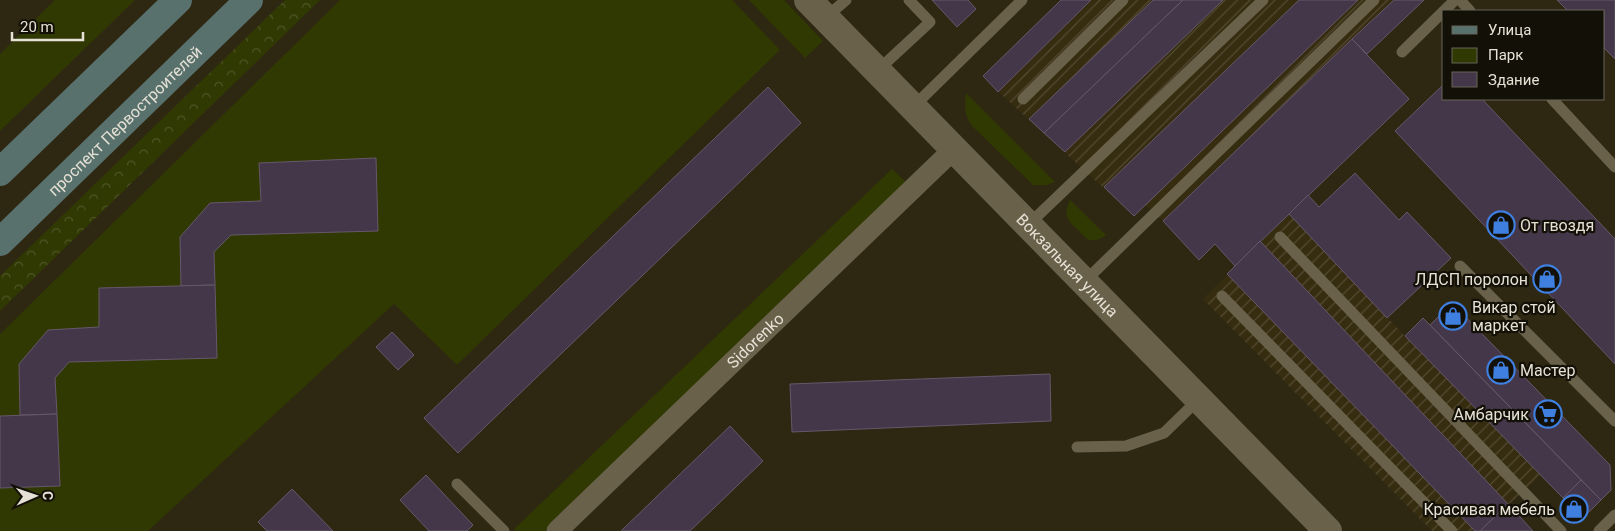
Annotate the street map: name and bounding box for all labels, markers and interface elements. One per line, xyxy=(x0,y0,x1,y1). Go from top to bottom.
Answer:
scale bar xyxy=(12,10,84,42)
legend xyxy=(1442,10,1605,100)
text: 20 m xyxy=(20,18,54,36)
text: Улица xyxy=(1488,21,1531,39)
street label: проспект Первостроителей xyxy=(44,42,206,200)
text: Парк xyxy=(1488,46,1523,64)
text: Здание xyxy=(1488,71,1539,89)
street label: Вокзальная улица xyxy=(1013,209,1122,321)
shop icon: От гвоздя xyxy=(1486,210,1516,240)
place label: От гвоздя xyxy=(1520,216,1594,235)
shop icon: ЛДСП поролон xyxy=(1532,264,1562,294)
place label: ЛДСП поролон xyxy=(1415,270,1528,289)
place label: Викар стой маркет xyxy=(1472,298,1556,335)
shop icon: Викар стой маркет xyxy=(1438,301,1468,331)
street label: Sidorenko xyxy=(723,309,787,372)
shop icon: Мастер xyxy=(1486,355,1516,385)
place label: Мастер xyxy=(1520,361,1576,380)
supermarket icon: Амбарчик xyxy=(1533,399,1563,429)
place label: Амбарчик xyxy=(1454,405,1529,424)
north arrow xyxy=(10,471,60,521)
text: С xyxy=(40,491,56,500)
shop icon: Красивая мебель xyxy=(1559,494,1589,524)
place label: Красивая мебель xyxy=(1423,500,1555,519)

